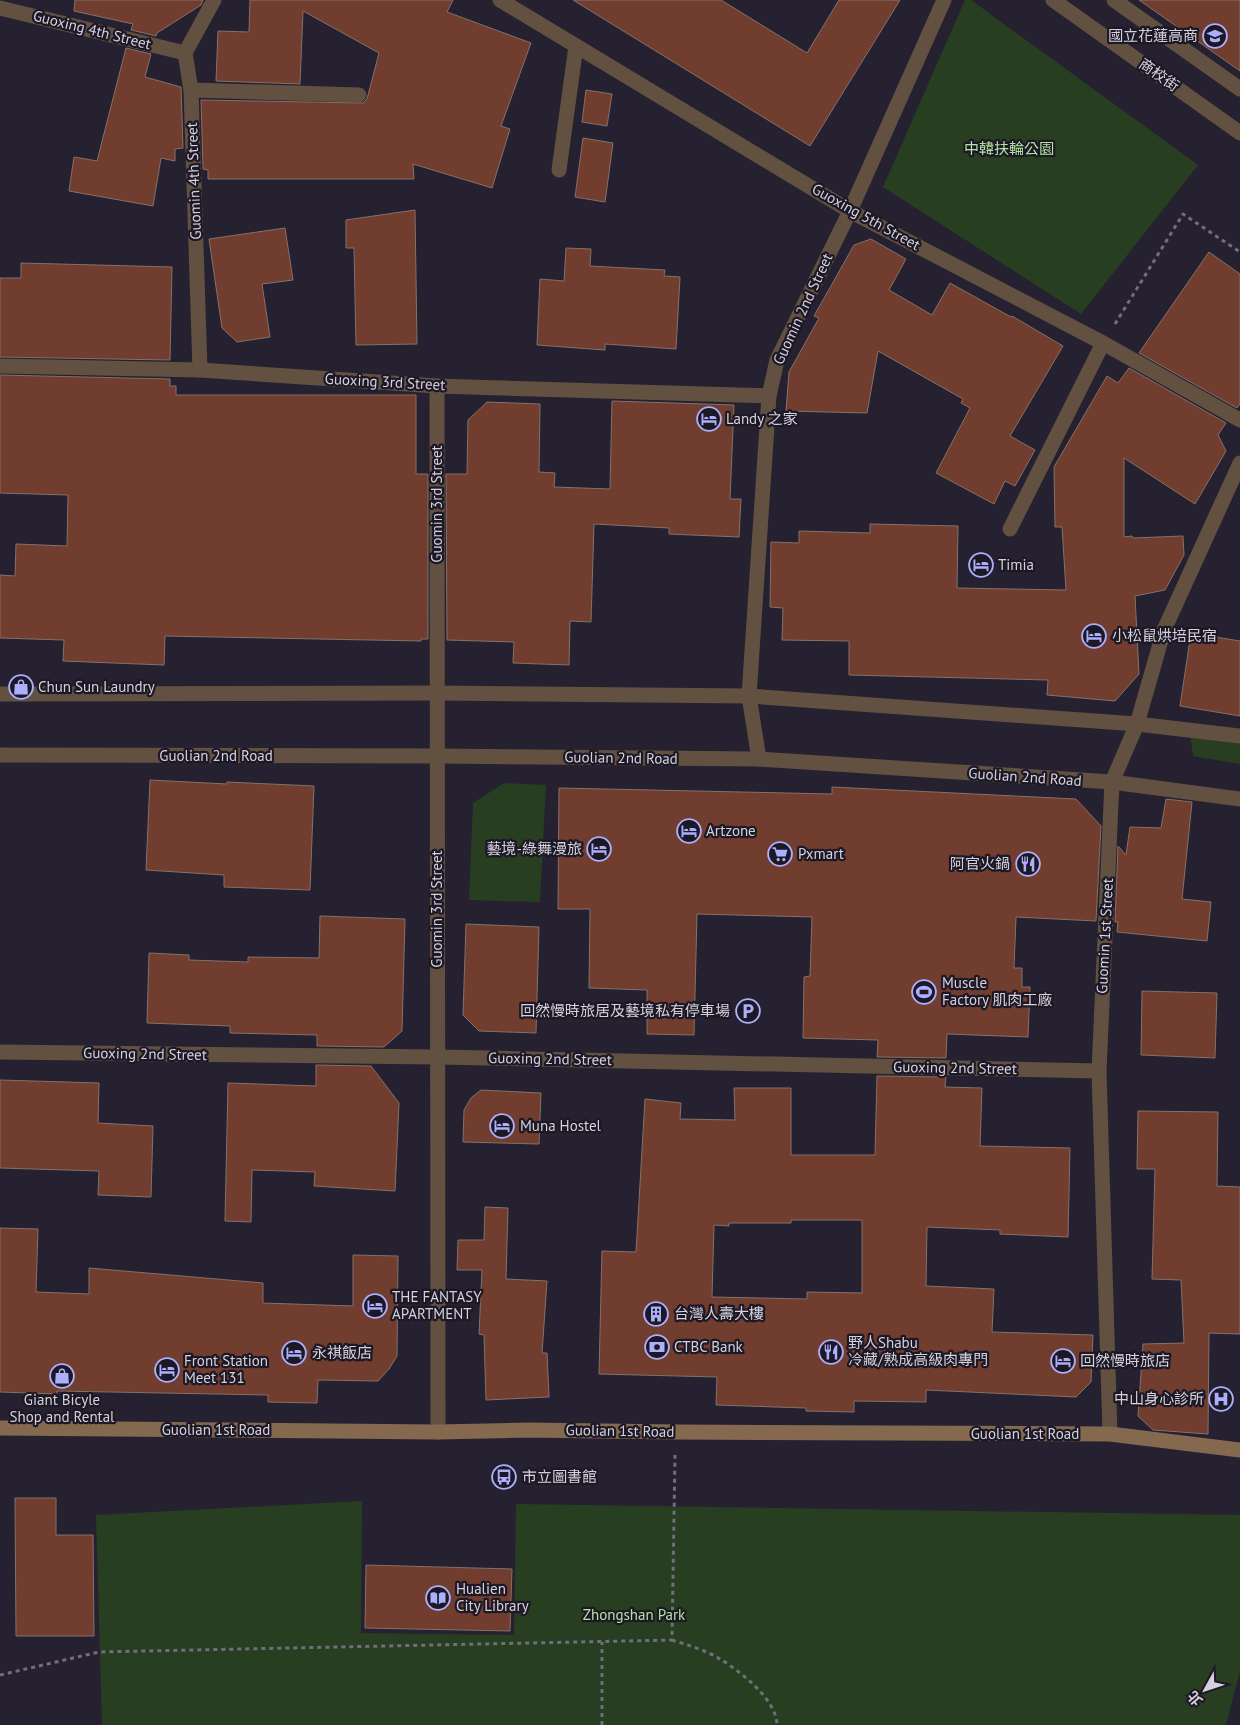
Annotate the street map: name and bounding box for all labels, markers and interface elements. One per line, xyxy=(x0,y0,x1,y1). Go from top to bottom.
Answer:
street label: Guoxing 4th Street xyxy=(31,6,153,53)
school or university icon: 國立花蓮高商 xyxy=(1202,23,1228,49)
place label: 國立花蓮高商 xyxy=(1108,26,1198,45)
street label: 商校街 xyxy=(1135,54,1183,95)
street label: Guomin 4th Street xyxy=(182,122,205,240)
park label: 中韓扶輪公園 xyxy=(964,139,1054,158)
street label: Guoxing 5th Street xyxy=(809,179,924,254)
street label: Guomin 2nd Street xyxy=(768,250,837,367)
street label: Guoxing 3rd Street xyxy=(324,369,446,394)
hotel icon: Landy 之家 xyxy=(696,406,722,432)
place label: Landy 之家 xyxy=(726,409,798,428)
street label: Guomin 3rd Street xyxy=(427,445,446,563)
hotel icon: Timia xyxy=(968,552,994,578)
place label: Timia xyxy=(998,555,1034,574)
hotel icon: 小松鼠烘培民宿 xyxy=(1081,623,1107,649)
place label: 小松鼠烘培民宿 xyxy=(1112,626,1217,645)
shop icon: Chun Sun Laundry xyxy=(8,674,34,700)
place label: Chun Sun Laundry xyxy=(38,677,155,696)
street label: Guolian 2nd Road xyxy=(159,746,273,765)
street label: Guolian 2nd Road xyxy=(564,747,678,768)
street label: Guolian 2nd Road xyxy=(968,763,1082,790)
hotel icon: Artzone xyxy=(676,818,702,844)
place label: Artzone xyxy=(706,821,756,840)
hotel icon: 藝境-綠舞漫旅 xyxy=(586,836,612,862)
place label: 藝境-綠舞漫旅 xyxy=(487,839,582,858)
supermarket icon: Pxmart xyxy=(767,841,793,867)
place label: Pxmart xyxy=(798,844,844,863)
street label: Guomin 3rd Street xyxy=(427,850,446,968)
restaurant icon: 阿官火鍋 xyxy=(1015,851,1041,877)
place label: 阿官火鍋 xyxy=(950,854,1010,873)
street label: Guomin 1st Street xyxy=(1092,878,1117,994)
place label: Muscle Factory 肌肉工廠 xyxy=(942,973,1052,1009)
sports icon: Muscle Factory 肌肉工廠 xyxy=(911,979,937,1005)
parking icon: 回然慢時旅居及藝境私有停車場 xyxy=(735,998,761,1024)
place label: 回然慢時旅居及藝境私有停車場 xyxy=(520,1001,730,1020)
street label: Guoxing 2nd Street xyxy=(83,1043,207,1064)
street label: Guoxing 2nd Street xyxy=(488,1048,612,1069)
street label: Guoxing 2nd Street xyxy=(893,1057,1017,1078)
hotel icon: Muna Hostel xyxy=(489,1113,515,1139)
place label: Muna Hostel xyxy=(520,1116,602,1135)
place label: THE FANTASY APARTMENT xyxy=(392,1287,482,1323)
hotel icon: THE FANTASY APARTMENT xyxy=(362,1293,388,1319)
building icon: 台灣人壽大樓 xyxy=(643,1301,669,1327)
place label: 台灣人壽大樓 xyxy=(674,1304,764,1323)
place label: 野人Shabu 冷藏/熟成高級肉專門 xyxy=(848,1333,988,1369)
bank icon: CTBC Bank xyxy=(644,1334,670,1360)
place label: CTBC Bank xyxy=(674,1337,744,1356)
restaurant icon: 野人Shabu 冷藏/熟成高級肉專門 xyxy=(818,1339,844,1365)
hotel icon: 永祺飯店 xyxy=(281,1340,307,1366)
place label: 永祺飯店 xyxy=(312,1343,372,1362)
hotel icon: 回然慢時旅店 xyxy=(1050,1348,1076,1374)
place label: Front Station Meet 131 xyxy=(184,1351,268,1387)
place label: 回然慢時旅店 xyxy=(1080,1351,1170,1370)
hotel icon: Front Station Meet 131 xyxy=(154,1357,180,1383)
shop icon: Giant Bicyle Shop and Rental xyxy=(49,1363,75,1389)
hospital icon: 中山身心診所 xyxy=(1208,1386,1234,1412)
place label: 中山身心診所 xyxy=(1114,1389,1204,1408)
place label: Giant Bicyle Shop and Rental xyxy=(10,1390,115,1426)
street label: Guolian 1st Road xyxy=(162,1420,270,1439)
street label: Guolian 1st Road xyxy=(565,1420,675,1441)
street label: Guolian 1st Road xyxy=(971,1424,1079,1443)
bus stop icon: 市立圖書館 xyxy=(491,1464,517,1490)
place label: 市立圖書館 xyxy=(522,1467,597,1486)
place label: Hualien City Library xyxy=(456,1579,529,1615)
library icon: Hualien City Library xyxy=(425,1585,451,1611)
park label: Zhongshan Park xyxy=(583,1605,686,1624)
north arrow xyxy=(1180,1665,1230,1715)
text: 北 xyxy=(1184,1687,1206,1710)

